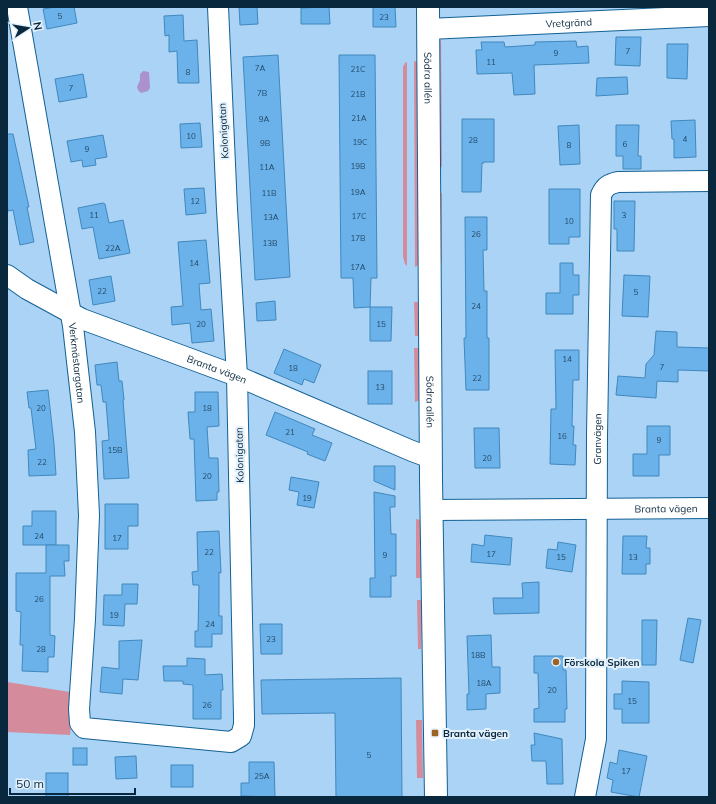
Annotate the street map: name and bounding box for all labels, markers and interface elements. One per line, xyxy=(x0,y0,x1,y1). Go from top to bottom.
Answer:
north arrow xyxy=(8,8,48,48)
house number: 5 xyxy=(58,11,63,21)
house number: 23 xyxy=(379,12,389,22)
street label: Vretgränd xyxy=(545,15,592,31)
text: N xyxy=(30,20,45,31)
house number: 7 xyxy=(626,46,631,56)
house number: 9 xyxy=(554,48,559,58)
street label: Södra allén xyxy=(421,52,435,104)
house number: 11 xyxy=(486,57,496,67)
house number: 7A xyxy=(255,63,265,73)
house number: 21C xyxy=(350,64,366,74)
house number: 8 xyxy=(186,67,191,77)
house number: 7 xyxy=(69,83,74,93)
house number: 7B xyxy=(257,88,267,98)
house number: 21B xyxy=(350,89,366,99)
street label: Kolonigatan xyxy=(216,103,231,159)
house number: 21A xyxy=(351,113,367,123)
house number: 9A xyxy=(259,114,269,124)
house number: 10 xyxy=(186,131,196,141)
house number: 4 xyxy=(683,134,688,144)
house number: 28 xyxy=(468,135,478,145)
house number: 19C xyxy=(352,137,368,147)
house number: 9B xyxy=(260,138,270,148)
house number: 6 xyxy=(623,139,628,149)
house number: 8 xyxy=(567,140,572,150)
house number: 9 xyxy=(85,144,90,154)
house number: 19B xyxy=(350,161,366,171)
house number: 11A xyxy=(259,162,275,172)
house number: 19A xyxy=(350,187,366,197)
house number: 11B xyxy=(261,188,277,198)
house number: 12 xyxy=(190,196,200,206)
house number: 11 xyxy=(89,210,99,220)
house number: 3 xyxy=(622,210,627,220)
house number: 17C xyxy=(351,211,367,221)
house number: 13A xyxy=(263,212,279,222)
house number: 10 xyxy=(564,216,574,226)
house number: 26 xyxy=(471,229,481,239)
house number: 17B xyxy=(350,233,366,243)
house number: 13B xyxy=(262,238,278,248)
house number: 22A xyxy=(105,243,121,253)
house number: 14 xyxy=(189,258,199,268)
house number: 17A xyxy=(350,262,366,272)
house number: 22 xyxy=(97,286,107,296)
house number: 5 xyxy=(634,287,639,297)
house number: 24 xyxy=(471,301,481,311)
house number: 20 xyxy=(196,319,206,329)
house number: 15 xyxy=(376,319,386,329)
street label: Verkmästargatan xyxy=(66,322,88,404)
street label: Branta vägen xyxy=(185,352,249,387)
house number: 14 xyxy=(562,354,572,364)
house number: 7 xyxy=(660,362,665,372)
house number: 18 xyxy=(288,363,298,373)
house number: 22 xyxy=(472,373,482,383)
street label: Södra allén xyxy=(423,376,437,428)
house number: 13 xyxy=(375,382,385,392)
house number: 20 xyxy=(36,403,46,413)
house number: 18 xyxy=(202,403,212,413)
street label: Granvägen xyxy=(591,413,604,465)
street label: Kolonigatan xyxy=(233,427,246,483)
house number: 21 xyxy=(285,427,295,437)
house number: 16 xyxy=(557,431,567,441)
house number: 9 xyxy=(657,435,662,445)
house number: 15B xyxy=(107,445,123,455)
house number: 20 xyxy=(482,453,492,463)
house number: 22 xyxy=(37,457,47,467)
house number: 20 xyxy=(202,471,212,481)
house number: 19 xyxy=(302,493,312,503)
street label: Branta vägen xyxy=(634,502,698,516)
house number: 24 xyxy=(34,531,44,541)
house number: 17 xyxy=(112,533,122,543)
house number: 22 xyxy=(204,547,214,557)
house number: 17 xyxy=(486,549,496,559)
house number: 9 xyxy=(383,550,388,560)
house number: 15 xyxy=(556,552,566,562)
house number: 13 xyxy=(628,552,638,562)
house number: 26 xyxy=(34,594,44,604)
house number: 19 xyxy=(109,610,119,620)
house number: 24 xyxy=(205,619,215,629)
house number: 23 xyxy=(266,634,276,644)
house number: 28 xyxy=(36,644,46,654)
house number: 18B xyxy=(470,650,486,660)
place label: Förskola Spiken xyxy=(564,656,639,669)
marker: Förskola Spiken xyxy=(551,657,561,667)
house number: 18A xyxy=(476,678,492,688)
house number: 20 xyxy=(547,685,557,695)
house number: 15 xyxy=(627,696,637,706)
house number: 26 xyxy=(202,700,212,710)
place label: Branta vägen xyxy=(443,727,508,740)
marker: Branta vägen xyxy=(430,728,440,738)
house number: 5 xyxy=(367,750,372,760)
house number: 17 xyxy=(621,766,631,776)
scale bar xyxy=(10,770,135,796)
house number: 25A xyxy=(254,771,270,781)
text: 50 m xyxy=(16,776,44,791)

